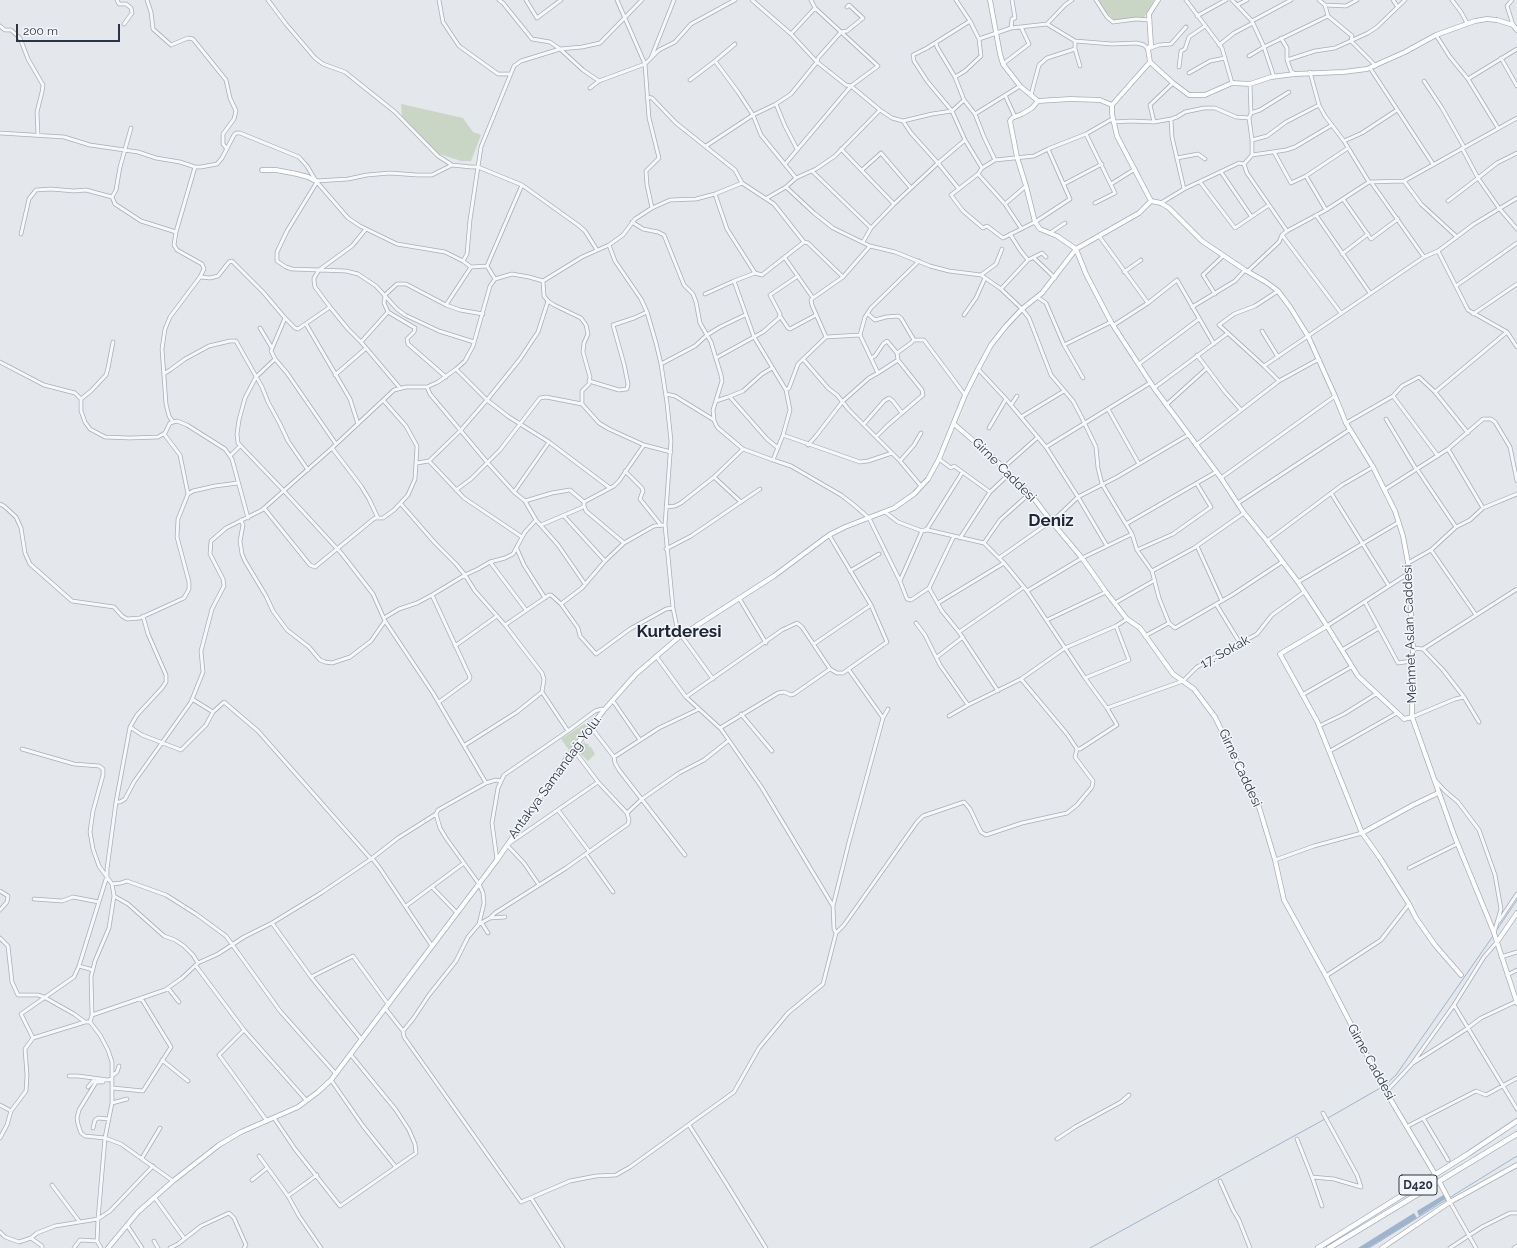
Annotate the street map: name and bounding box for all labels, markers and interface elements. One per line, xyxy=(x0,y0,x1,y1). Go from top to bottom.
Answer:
scale bar xyxy=(18,16,122,42)
text: 200 m xyxy=(23,24,58,38)
street label: Girne Caddesi xyxy=(969,435,1039,505)
district label: Deniz xyxy=(1028,511,1074,531)
street label: Mehmet Aslan Caddesi xyxy=(1400,564,1420,704)
district label: Kurtderesi xyxy=(636,622,722,642)
street label: 17. Sokak xyxy=(1198,632,1252,672)
street label: Antakya Samandağ Yolu. xyxy=(505,712,605,842)
street label: Girne Caddesi xyxy=(1215,727,1265,809)
street label: Girne Caddesi xyxy=(1344,1021,1398,1103)
road number: D420 xyxy=(1399,1175,1437,1195)

